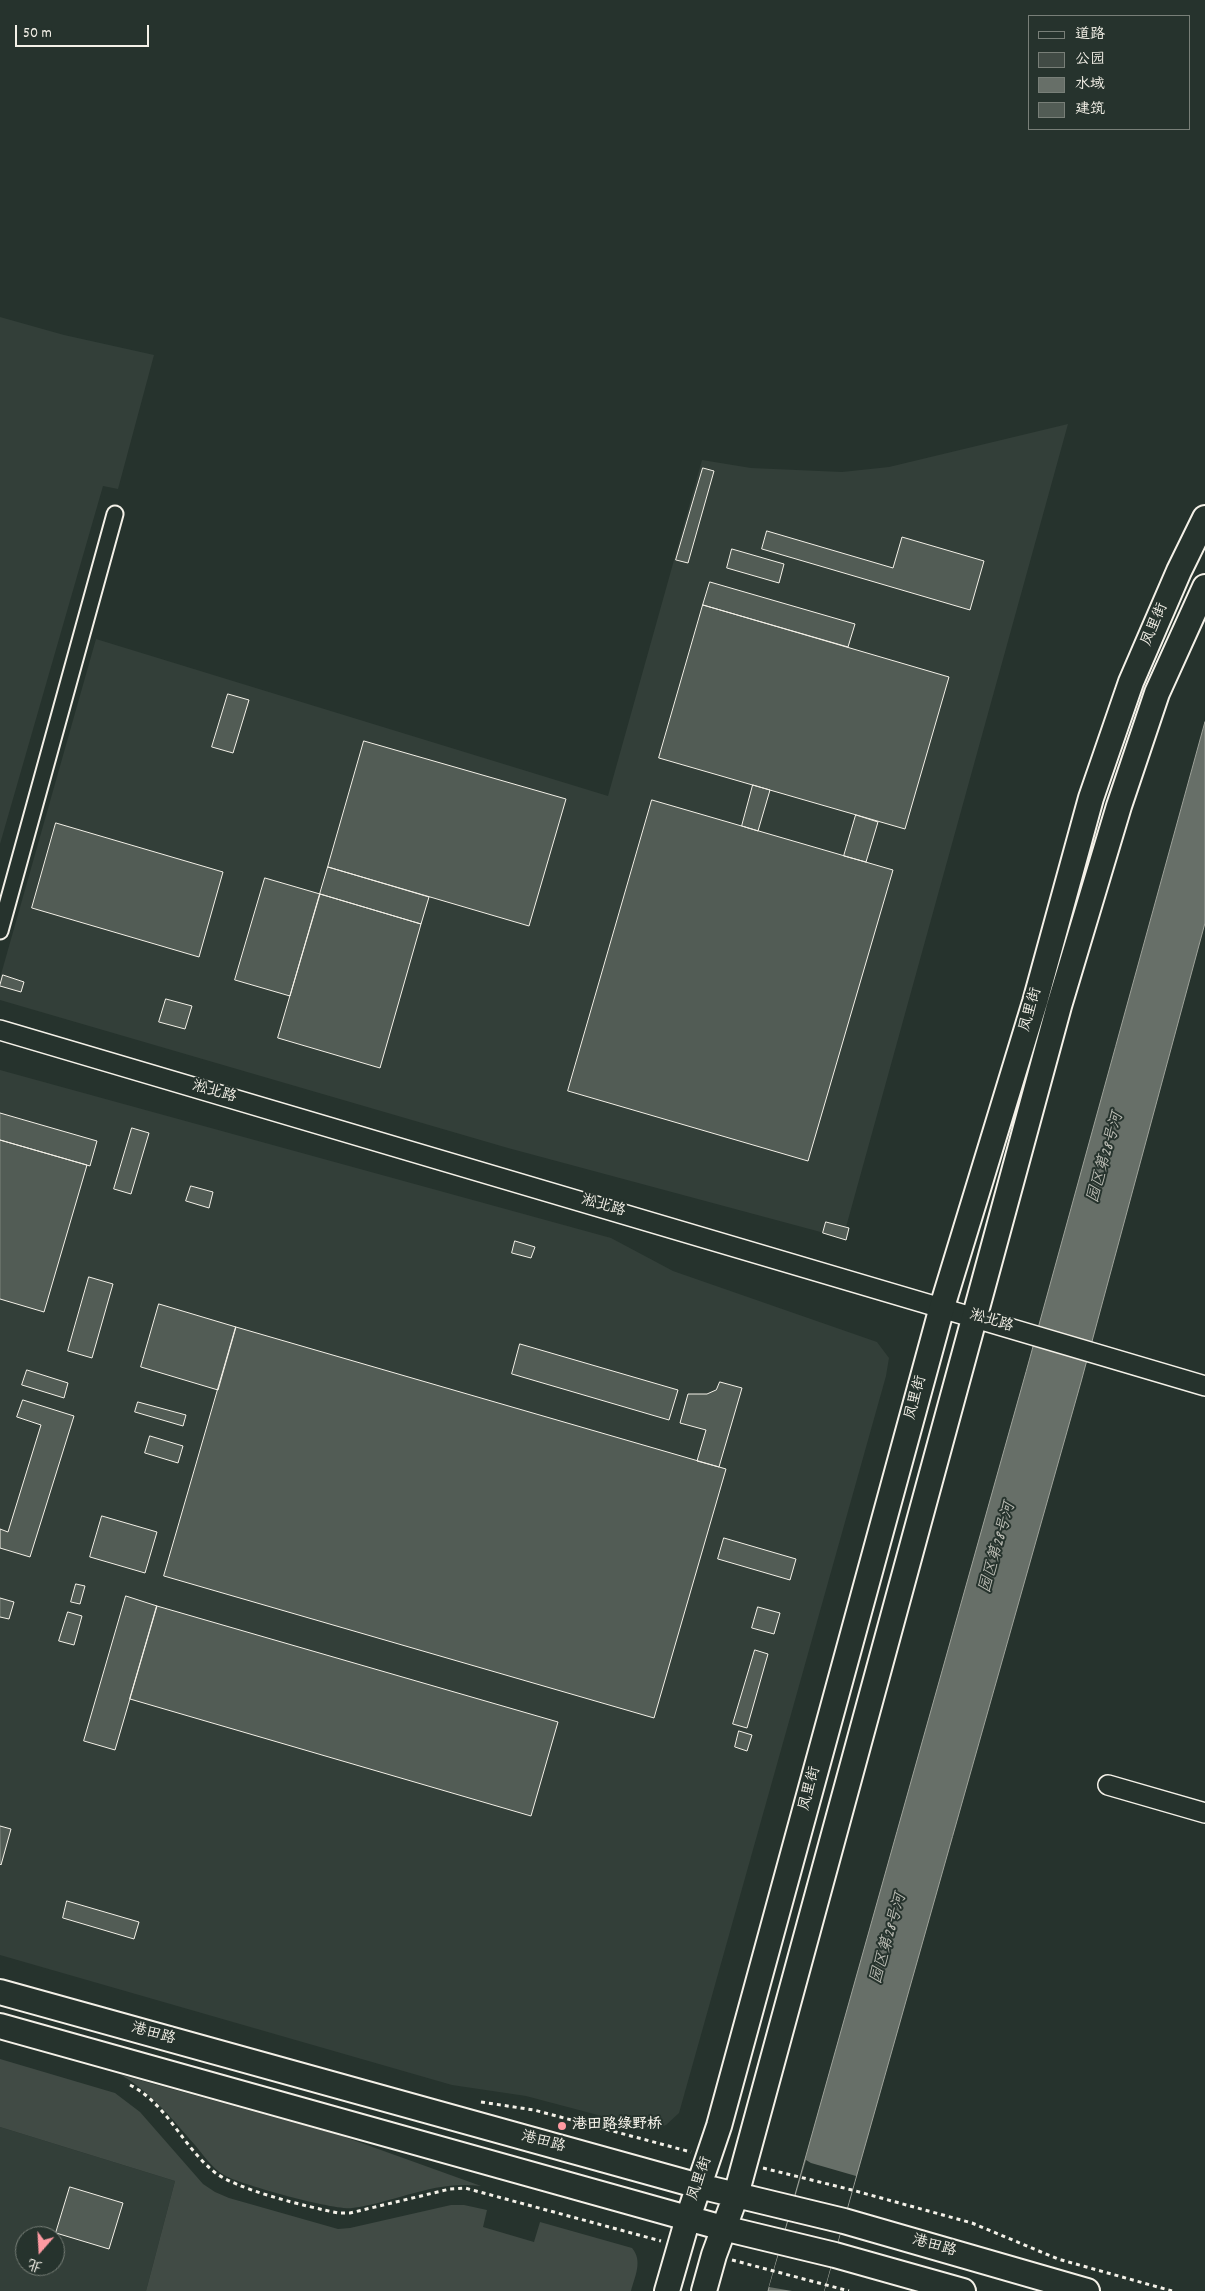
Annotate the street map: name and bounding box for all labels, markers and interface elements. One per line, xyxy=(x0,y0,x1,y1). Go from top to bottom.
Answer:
scale bar xyxy=(18,15,151,47)
legend xyxy=(1028,15,1190,130)
text: 50 m xyxy=(23,23,52,45)
text: 道路 xyxy=(1075,24,1105,46)
text: 公园 xyxy=(1075,49,1105,71)
text: 水域 xyxy=(1075,74,1105,96)
text: 建筑 xyxy=(1075,99,1105,121)
street label: 凤里街 xyxy=(1139,601,1173,649)
street label: 凤里街 xyxy=(1017,986,1047,1034)
street label: 淞北路 xyxy=(190,1078,238,1108)
water label: 园区第28号河 xyxy=(1085,1110,1129,1206)
street label: 淞北路 xyxy=(579,1192,627,1222)
street label: 淞北路 xyxy=(967,1307,1015,1337)
street label: 凤里街 xyxy=(902,1374,932,1422)
water label: 园区第28号河 xyxy=(977,1500,1021,1596)
street label: 凤里街 xyxy=(796,1765,826,1813)
water label: 园区第28号河 xyxy=(868,1891,912,1987)
street label: 港田路 xyxy=(129,2020,177,2050)
place label: 港田路绿野桥 xyxy=(572,2117,662,2135)
marker: 港田路绿野桥 xyxy=(556,2120,568,2132)
street label: 港田路 xyxy=(519,2128,567,2158)
street label: 凤里街 xyxy=(685,2155,717,2203)
north arrow xyxy=(15,2226,65,2276)
street label: 港田路 xyxy=(910,2232,958,2262)
text: 北 xyxy=(26,2253,45,2276)

